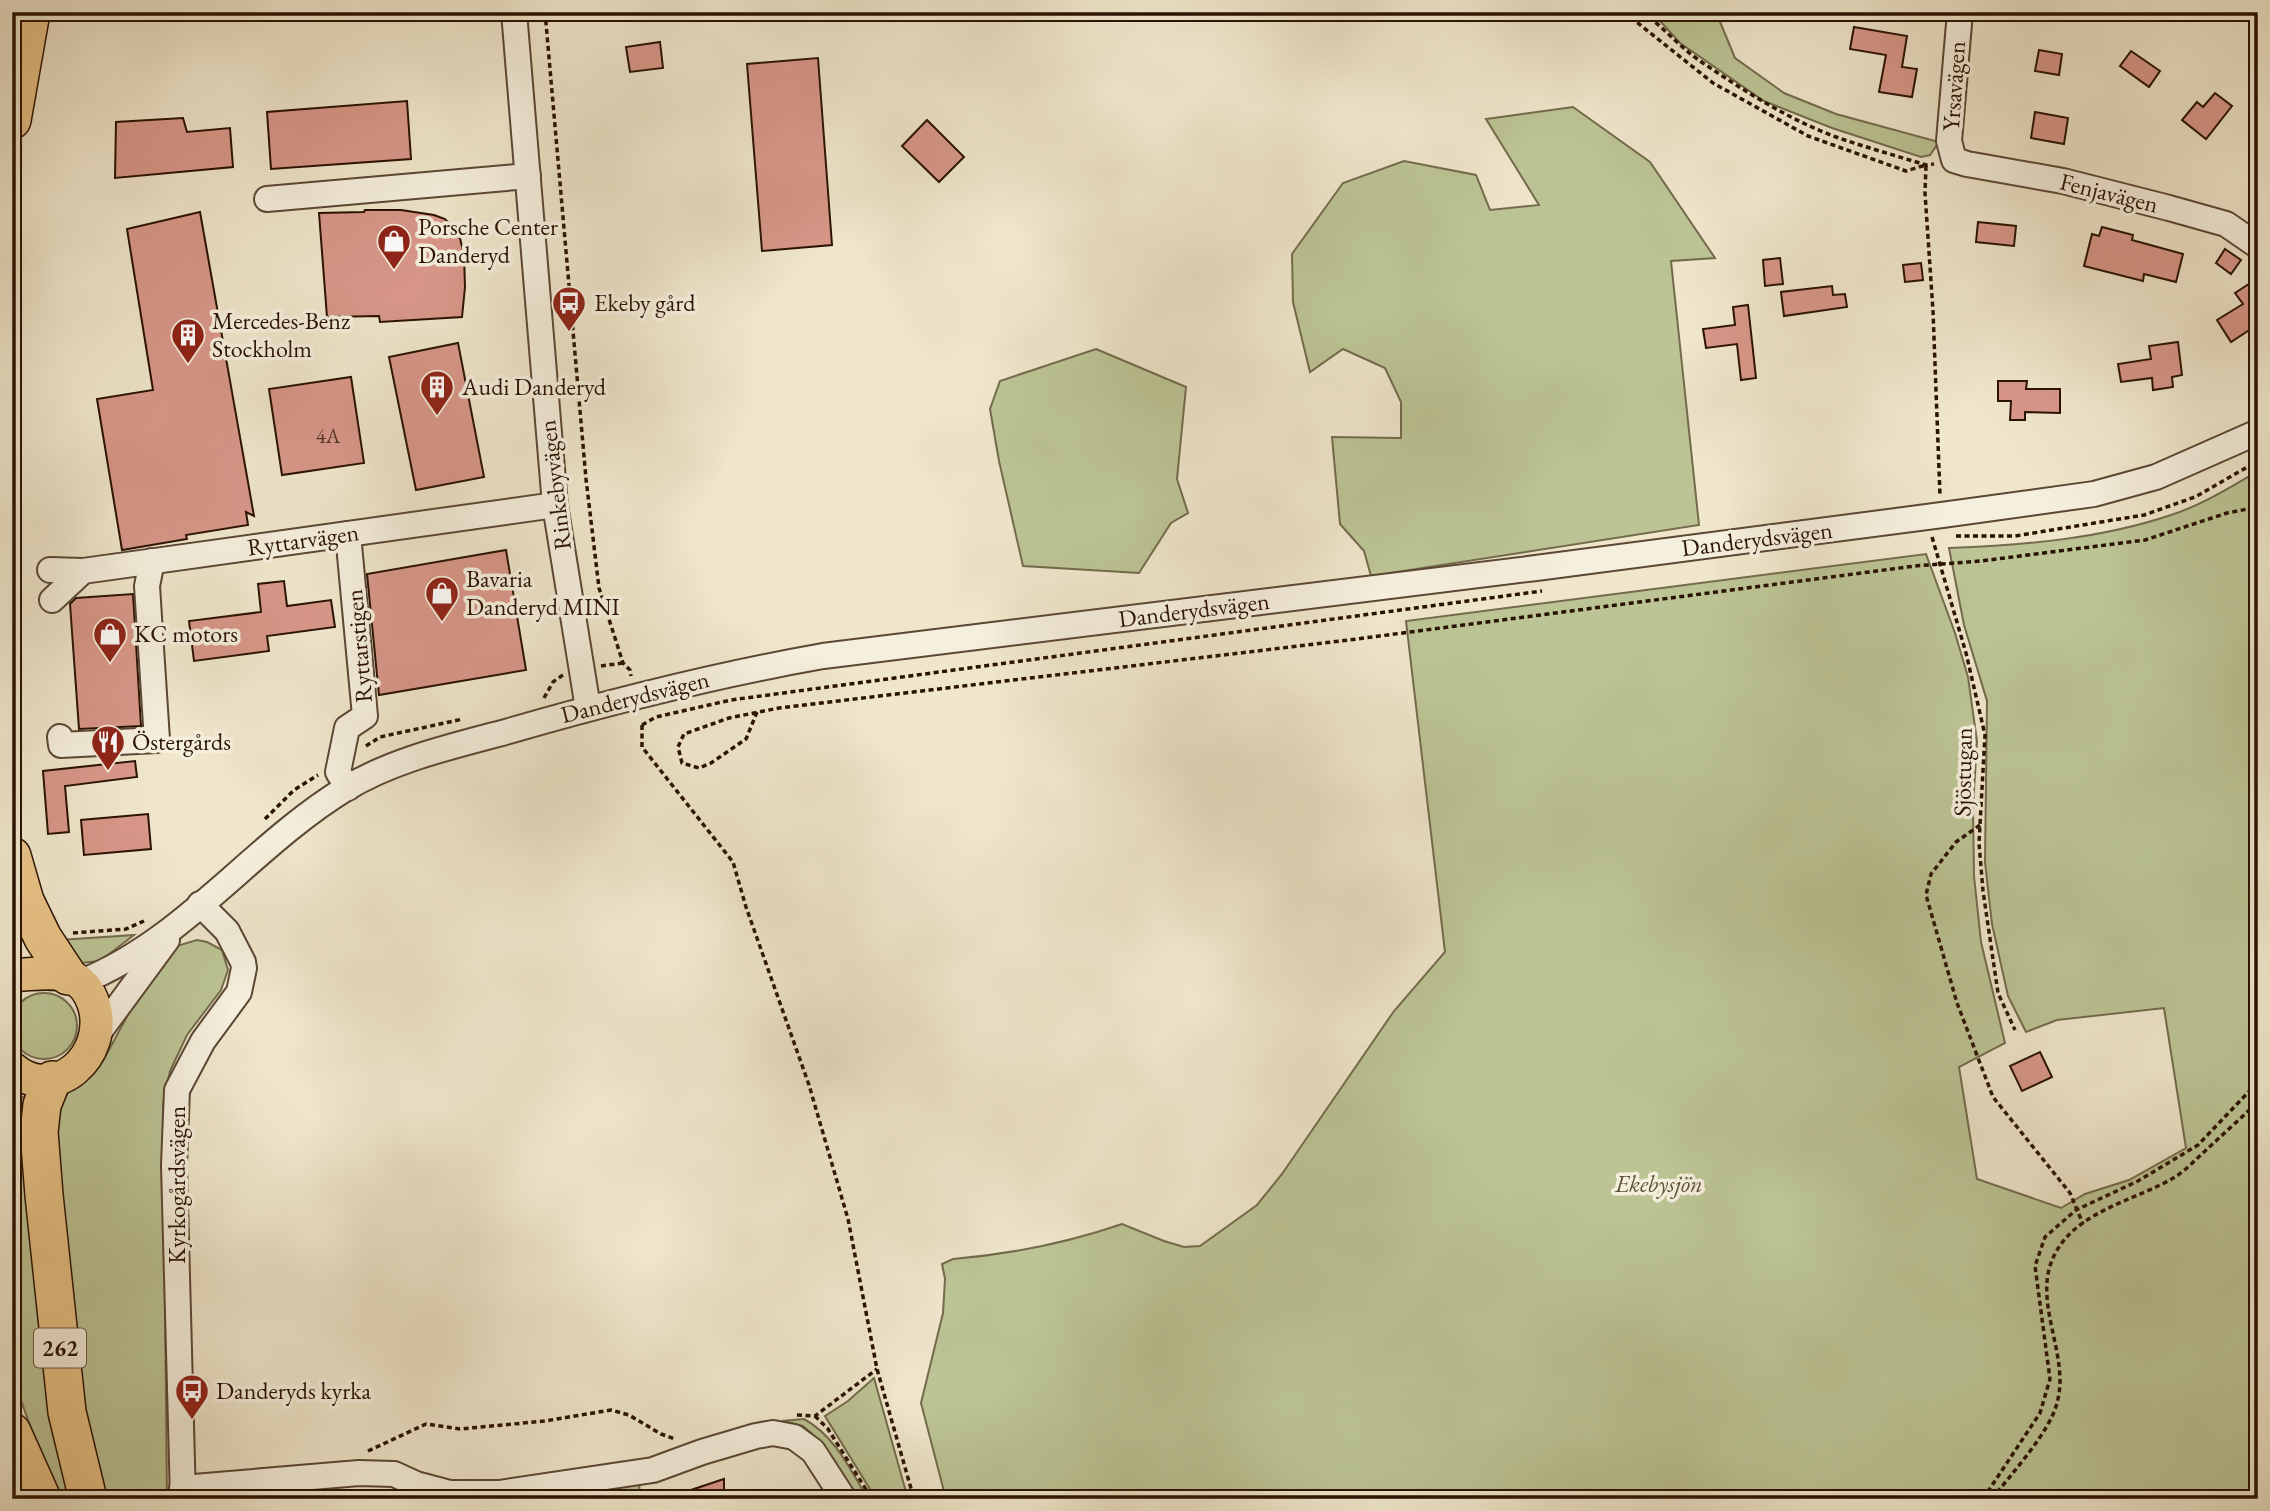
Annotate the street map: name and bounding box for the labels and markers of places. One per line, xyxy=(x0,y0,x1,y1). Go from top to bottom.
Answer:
place label: Porsche Center Danderyd xyxy=(418,211,558,270)
shop icon: Porsche Center Danderyd xyxy=(375,222,413,271)
bus stop icon: Ekeby gård xyxy=(550,284,588,333)
place label: Ekeby gård xyxy=(594,287,696,318)
place label: Mercedes-Benz Stockholm xyxy=(212,305,350,364)
building icon: Mercedes-Benz Stockholm xyxy=(169,316,207,365)
building icon: Audi Danderyd xyxy=(418,368,456,417)
place label: Audi Danderyd xyxy=(461,371,607,402)
place label: Bavaria Danderyd MINI xyxy=(466,563,620,622)
shop icon: Bavaria Danderyd MINI xyxy=(423,574,461,623)
shop icon: KC motors xyxy=(91,615,129,664)
place label: KC motors xyxy=(134,618,238,649)
restaurant icon: Östergårds xyxy=(89,723,127,772)
place label: Östergårds xyxy=(132,726,231,757)
bus stop icon: Danderyds kyrka xyxy=(173,1372,211,1421)
place label: Danderyds kyrka xyxy=(216,1375,372,1406)

